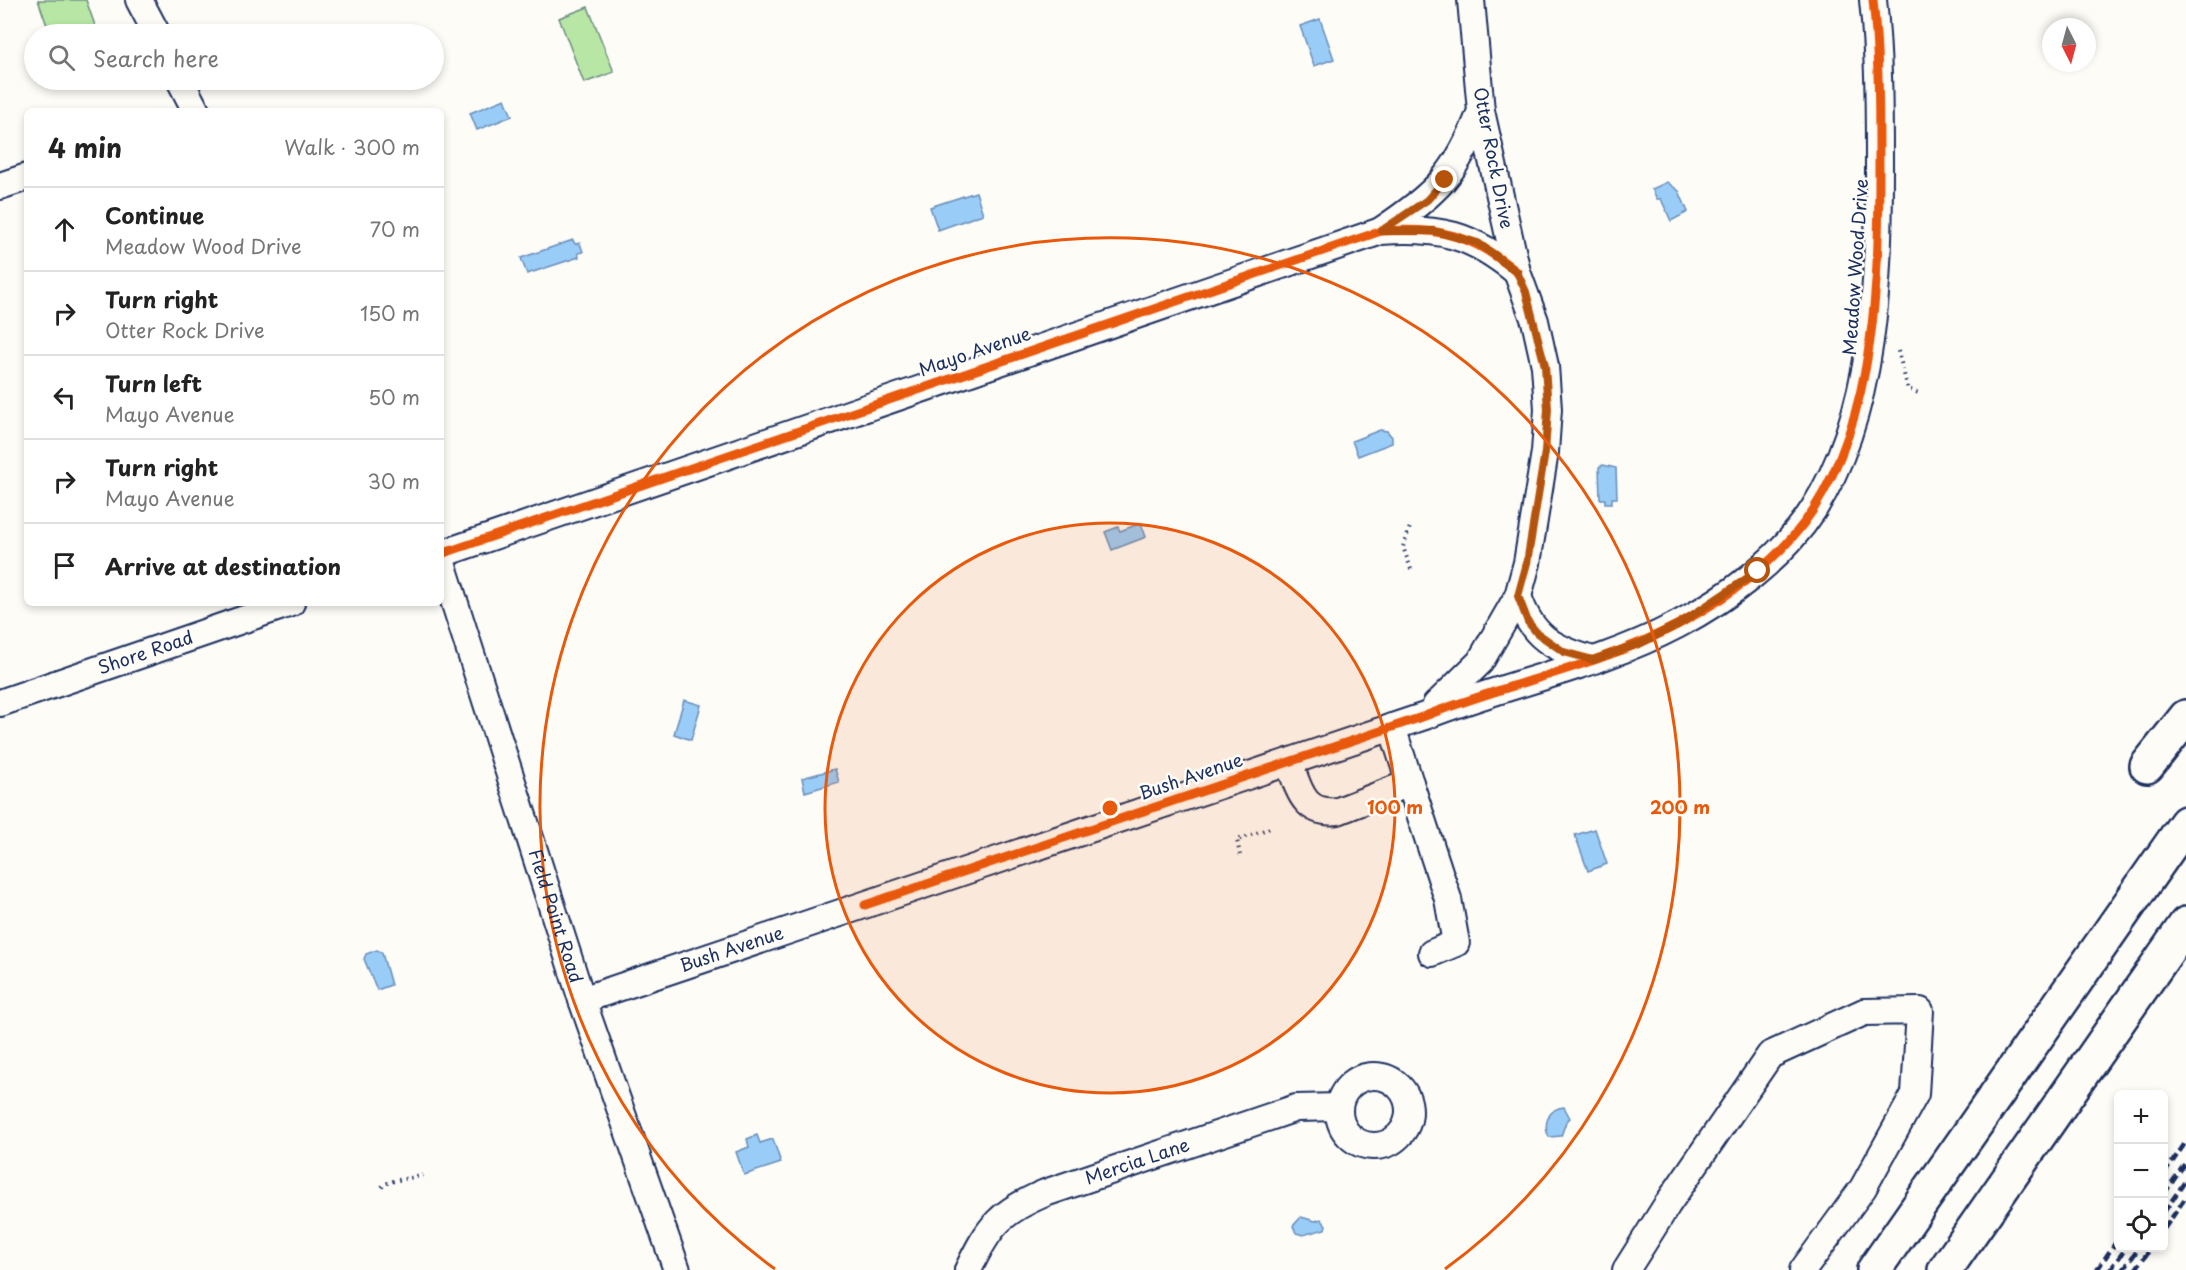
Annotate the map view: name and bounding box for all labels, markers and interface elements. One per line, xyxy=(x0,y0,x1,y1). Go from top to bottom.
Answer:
north arrow xyxy=(2042,18,2096,72)
search box xyxy=(24,24,444,90)
icon: search xyxy=(45,41,78,74)
text: Search here xyxy=(93,41,219,74)
street label: Otter Rock Drive xyxy=(1468,85,1521,231)
text: 4 min xyxy=(48,128,122,167)
text: Walk · 300 m xyxy=(284,132,420,162)
route end xyxy=(1431,166,1457,192)
street label: Meadow Wood Drive xyxy=(1835,178,1874,356)
text: Continue xyxy=(105,198,204,231)
icon: ahead xyxy=(48,213,81,246)
text: 70 m xyxy=(370,214,420,244)
text: Meadow Wood Drive xyxy=(105,231,302,261)
text: Turn right xyxy=(105,282,218,315)
icon: right xyxy=(48,297,81,330)
text: 150 m xyxy=(360,298,420,328)
text: Otter Rock Drive xyxy=(105,315,265,345)
street label: Mayo Avenue xyxy=(915,319,1034,382)
text: Turn left xyxy=(105,366,202,399)
icon: left xyxy=(48,381,81,414)
text: 50 m xyxy=(368,382,420,412)
text: Mayo Avenue xyxy=(105,399,235,429)
text: Turn right xyxy=(105,450,218,483)
icon: right xyxy=(48,465,81,498)
text: 30 m xyxy=(367,466,420,496)
text: Mayo Avenue xyxy=(105,483,235,513)
icon: arrive xyxy=(48,549,81,582)
text: Arrive at destination xyxy=(105,549,341,582)
route start xyxy=(1744,557,1770,583)
street label: Shore Road xyxy=(94,623,197,680)
street label: Bush Avenue xyxy=(1135,745,1246,806)
text: 100 m xyxy=(1367,793,1423,820)
text: 200 m xyxy=(1650,793,1710,820)
centre of rings xyxy=(1100,798,1120,818)
street label: Field Point Road xyxy=(522,845,591,986)
street label: Bush Avenue xyxy=(676,918,787,978)
map controls xyxy=(2114,1090,2168,1252)
button: + xyxy=(2114,1090,2168,1144)
street label: Mercia Lane xyxy=(1081,1130,1193,1191)
button: − xyxy=(2114,1144,2168,1198)
button: locate xyxy=(2114,1198,2168,1252)

